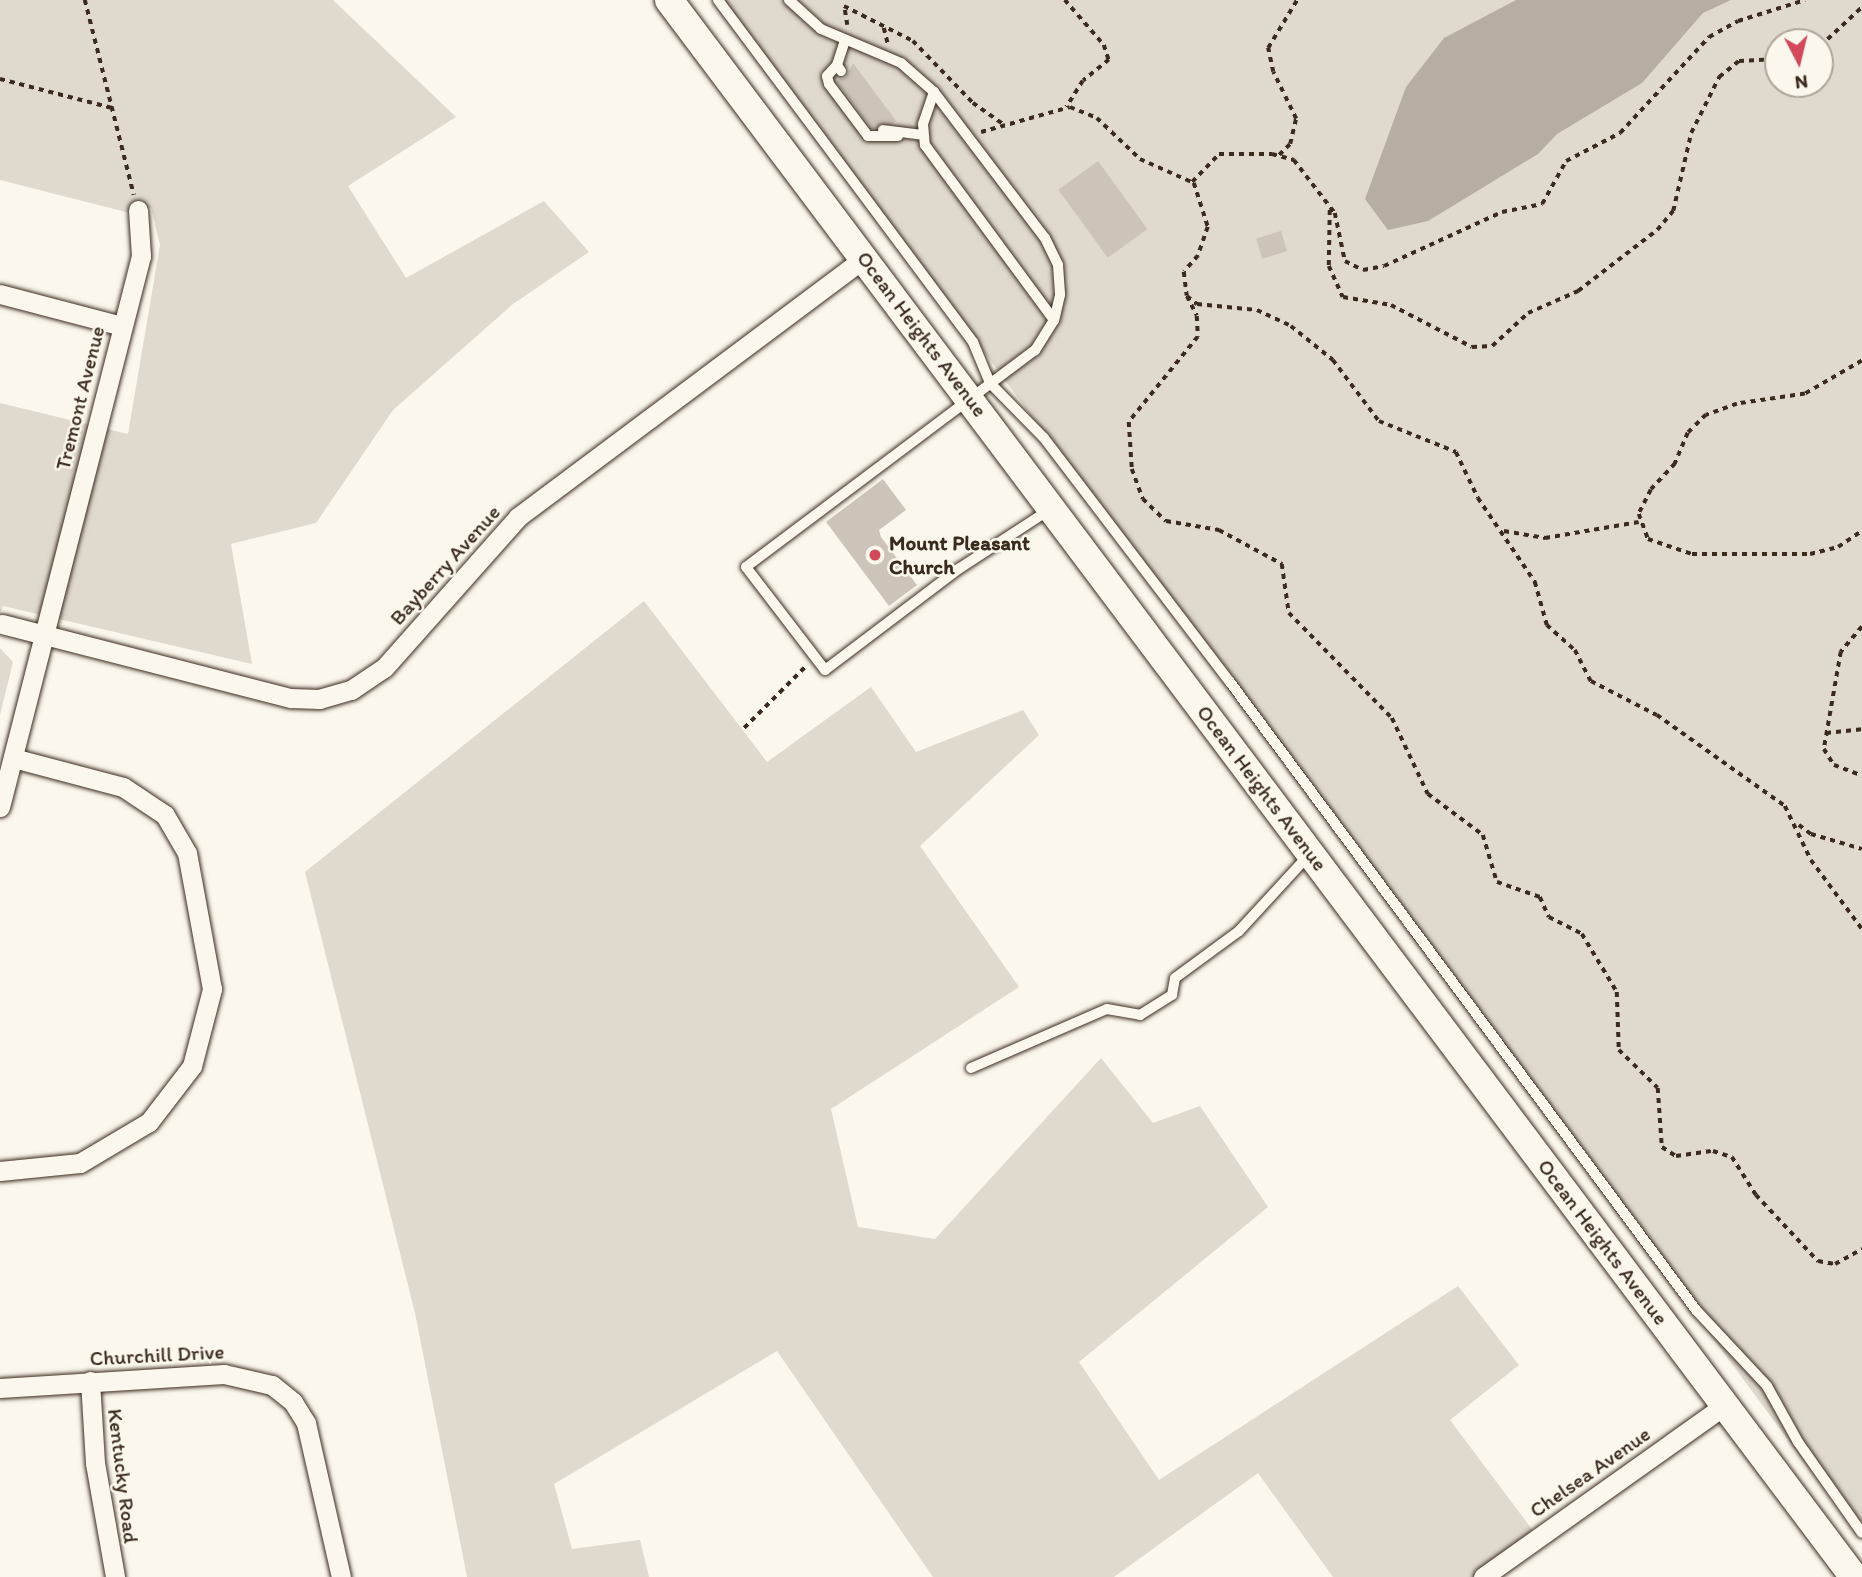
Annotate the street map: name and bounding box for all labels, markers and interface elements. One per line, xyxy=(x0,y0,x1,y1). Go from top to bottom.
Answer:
north arrow xyxy=(1764,28,1834,98)
text: N xyxy=(1794,70,1809,95)
street label: Ocean Heights Avenue xyxy=(852,246,992,422)
street label: Tremont Avenue xyxy=(50,324,110,472)
street label: Bayberry Avenue xyxy=(385,500,505,630)
place label: Mount Pleasant Church xyxy=(889,530,1030,580)
marker: Mount Pleasant Church xyxy=(867,547,883,563)
street label: Ocean Heights Avenue xyxy=(1192,700,1332,876)
street label: Ocean Heights Avenue xyxy=(1533,1154,1673,1330)
street label: Churchill Drive xyxy=(89,1339,225,1371)
street label: Kentucky Road xyxy=(102,1407,144,1545)
street label: Chelsea Avenue xyxy=(1525,1421,1655,1523)

